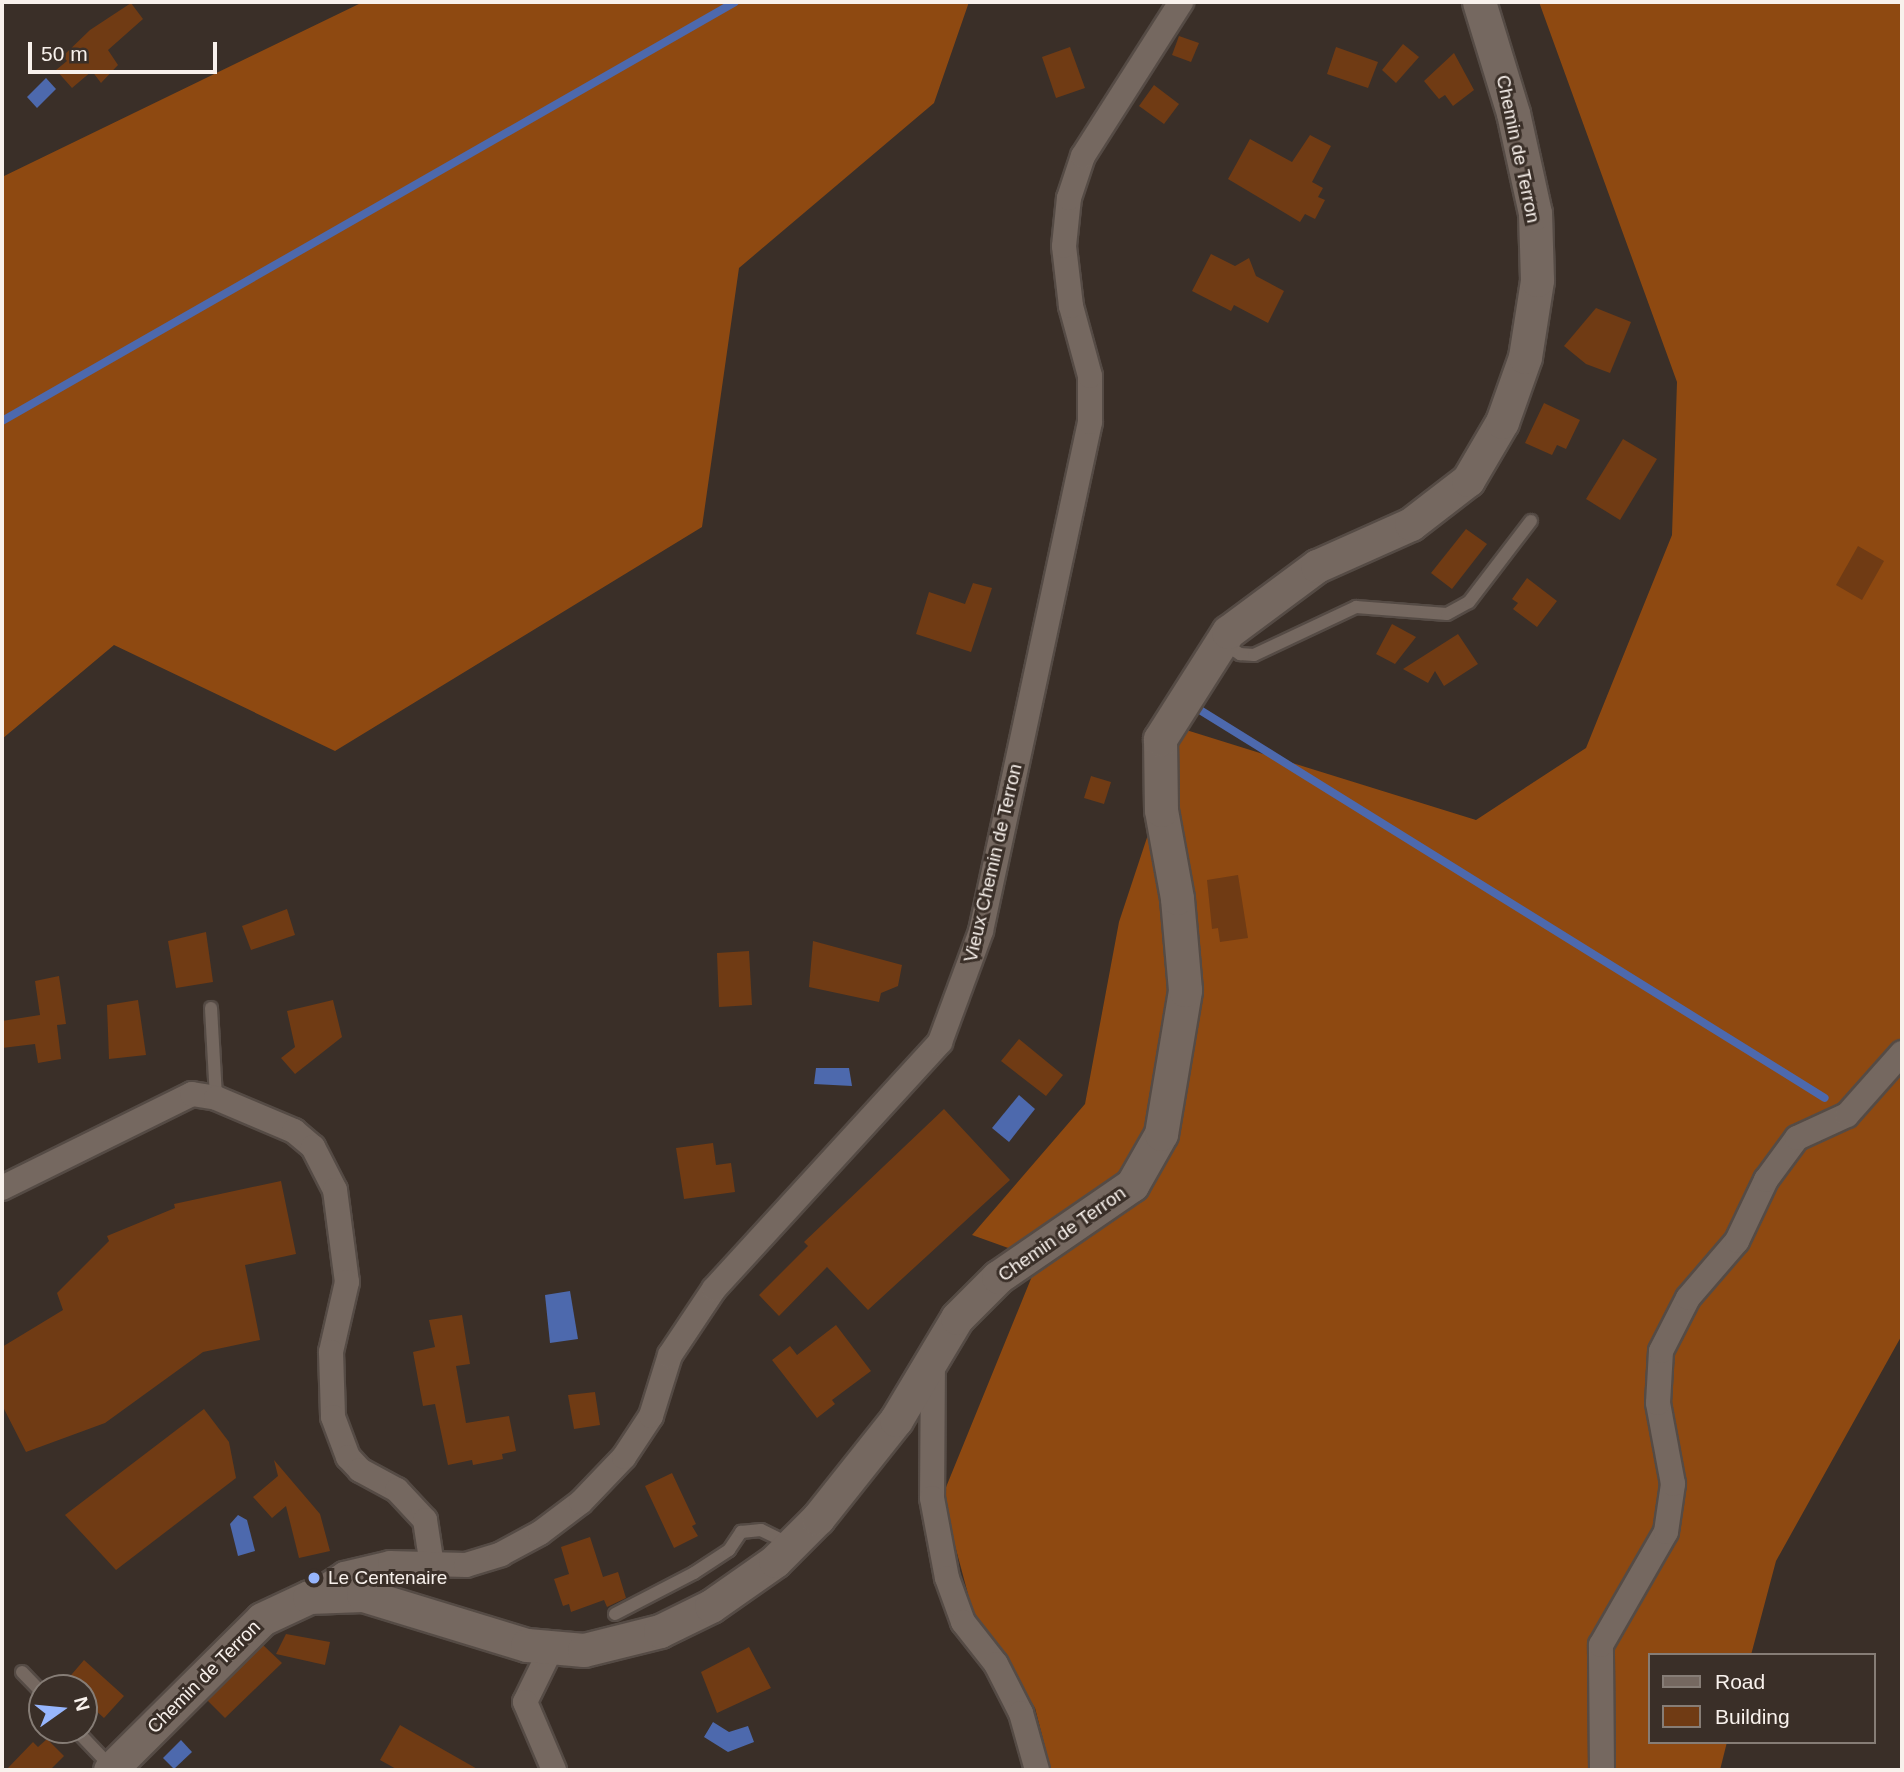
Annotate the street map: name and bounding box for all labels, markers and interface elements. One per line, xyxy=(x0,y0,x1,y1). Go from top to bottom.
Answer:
scale bar xyxy=(32,28,220,72)
text: 50 m xyxy=(41,42,88,65)
street label: Chemin de Terron xyxy=(1491,73,1545,225)
street label: Vieux Chemin de Terron xyxy=(959,761,1027,965)
street label: Chemin de Terron xyxy=(994,1181,1130,1287)
place label: Le Centenaire xyxy=(328,1567,447,1589)
marker: Le Centenaire xyxy=(306,1570,322,1586)
street label: Chemin de Terron xyxy=(143,1616,265,1738)
legend xyxy=(1648,1653,1876,1744)
text: Road xyxy=(1715,1670,1765,1693)
north arrow xyxy=(28,1674,98,1744)
text: N xyxy=(70,1695,94,1713)
text: Building xyxy=(1715,1705,1790,1728)

